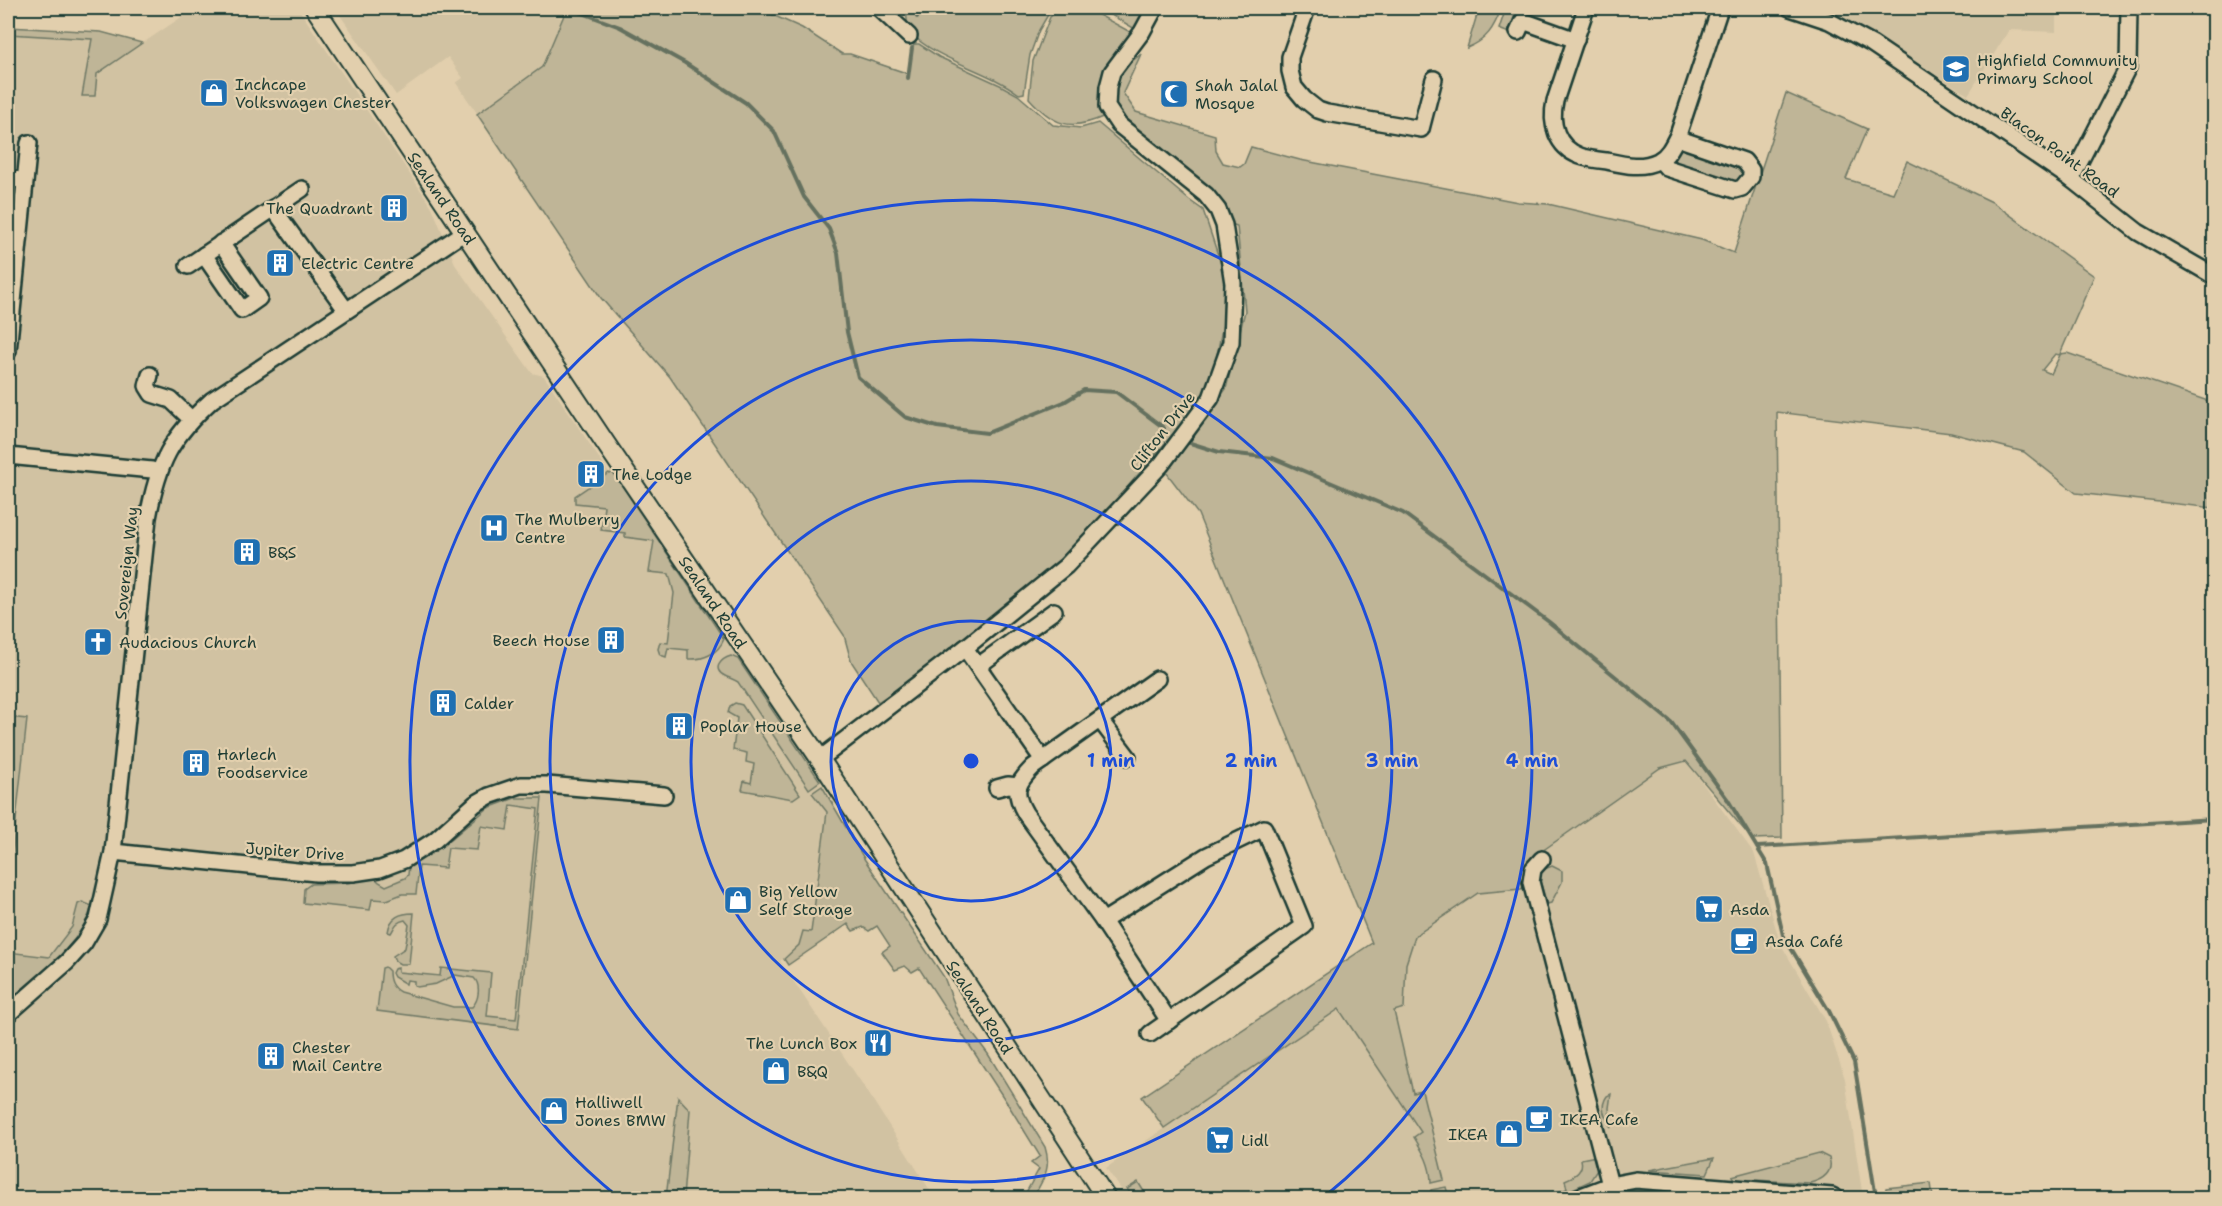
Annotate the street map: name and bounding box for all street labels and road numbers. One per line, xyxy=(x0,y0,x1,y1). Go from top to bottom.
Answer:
street label: Blacon Point Road xyxy=(1996,102,2123,203)
street label: Sealand Road xyxy=(403,148,480,249)
street label: Clifton Drive xyxy=(1125,387,1200,475)
street label: Sovereign Way xyxy=(110,505,143,621)
street label: Sealand Road xyxy=(674,552,751,653)
street label: Jupiter Drive xyxy=(245,838,345,865)
street label: Sealand Road xyxy=(941,956,1018,1058)

